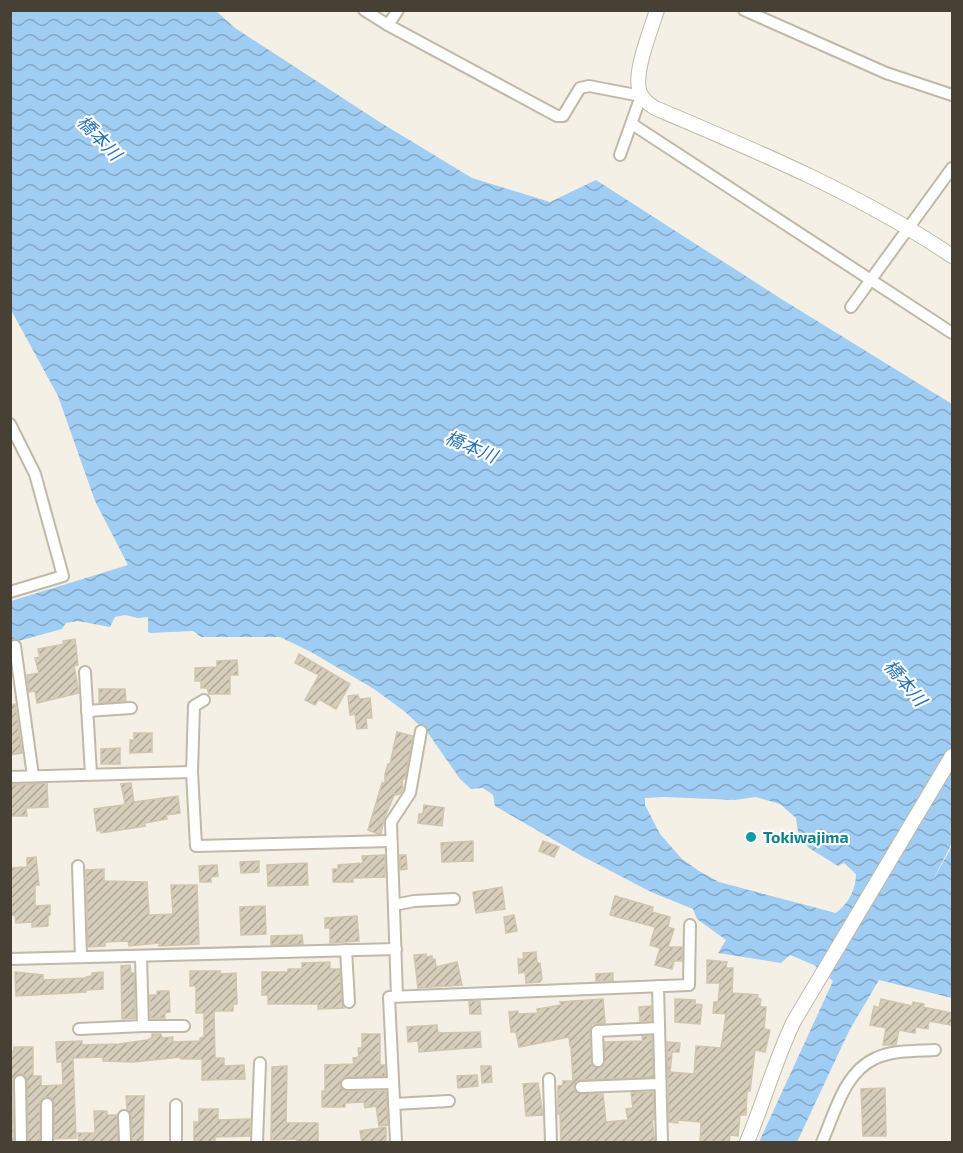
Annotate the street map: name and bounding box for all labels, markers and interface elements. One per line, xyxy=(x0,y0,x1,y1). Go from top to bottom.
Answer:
water label: 橋本川 xyxy=(73,110,128,166)
water label: 橋本川 xyxy=(442,425,502,468)
water label: 橋本川 xyxy=(880,655,933,712)
place label: Tokiwajima xyxy=(763,827,849,846)
marker: Tokiwajima xyxy=(744,830,758,844)

